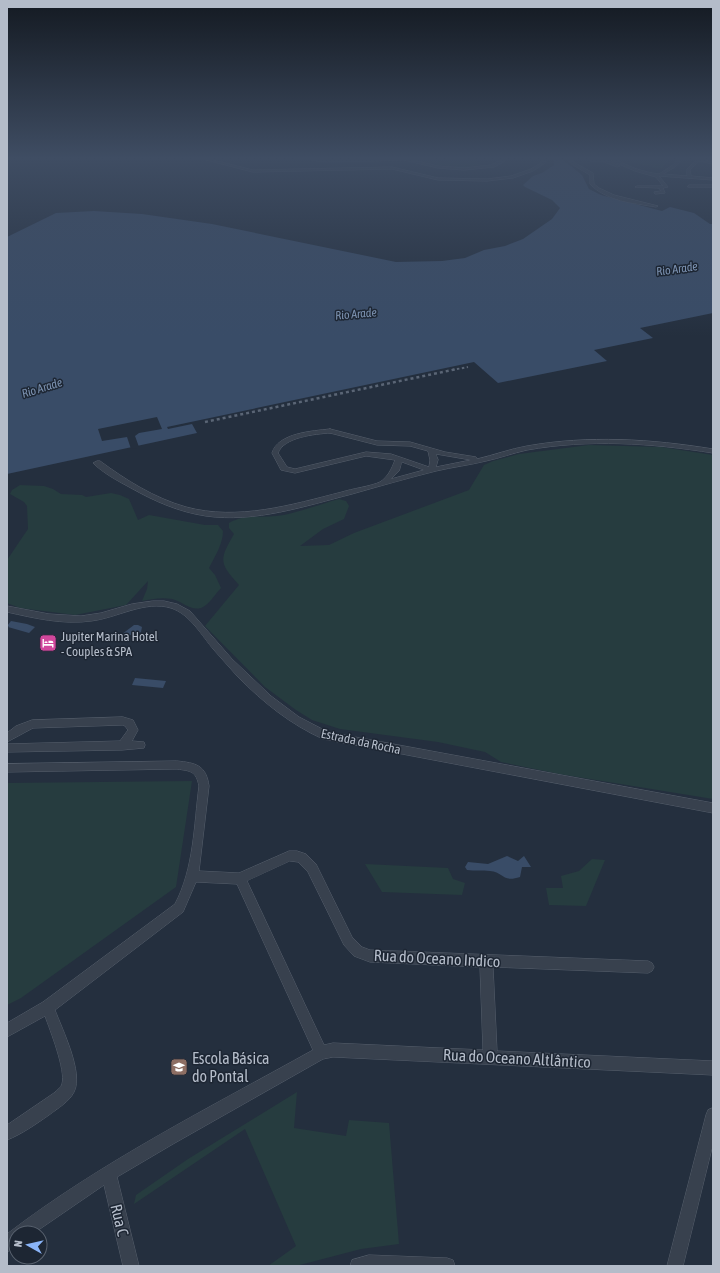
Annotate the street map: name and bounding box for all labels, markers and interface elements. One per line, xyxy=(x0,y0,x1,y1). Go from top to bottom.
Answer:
water label: Rio Arade xyxy=(655,259,699,279)
water label: Rio Arade xyxy=(335,305,378,323)
water label: Rio Arade xyxy=(20,375,65,401)
place label: Jupiter Marina Hotel - Couples & SPA xyxy=(61,629,159,659)
hotel icon: Jupiter Marina Hotel - Couples & SPA xyxy=(38,633,58,653)
street label: Estrada da Rocha xyxy=(320,726,402,757)
street label: Rua do Oceano Indico xyxy=(373,946,501,970)
street label: Rua do Oceano Altlântico xyxy=(443,1045,591,1071)
place label: Escola Básica do Pontal xyxy=(192,1049,270,1085)
school or university icon: Escola Básica do Pontal xyxy=(169,1057,189,1077)
street label: Rua C xyxy=(107,1202,133,1238)
north arrow xyxy=(8,1225,48,1265)
text: N xyxy=(12,1240,24,1248)

